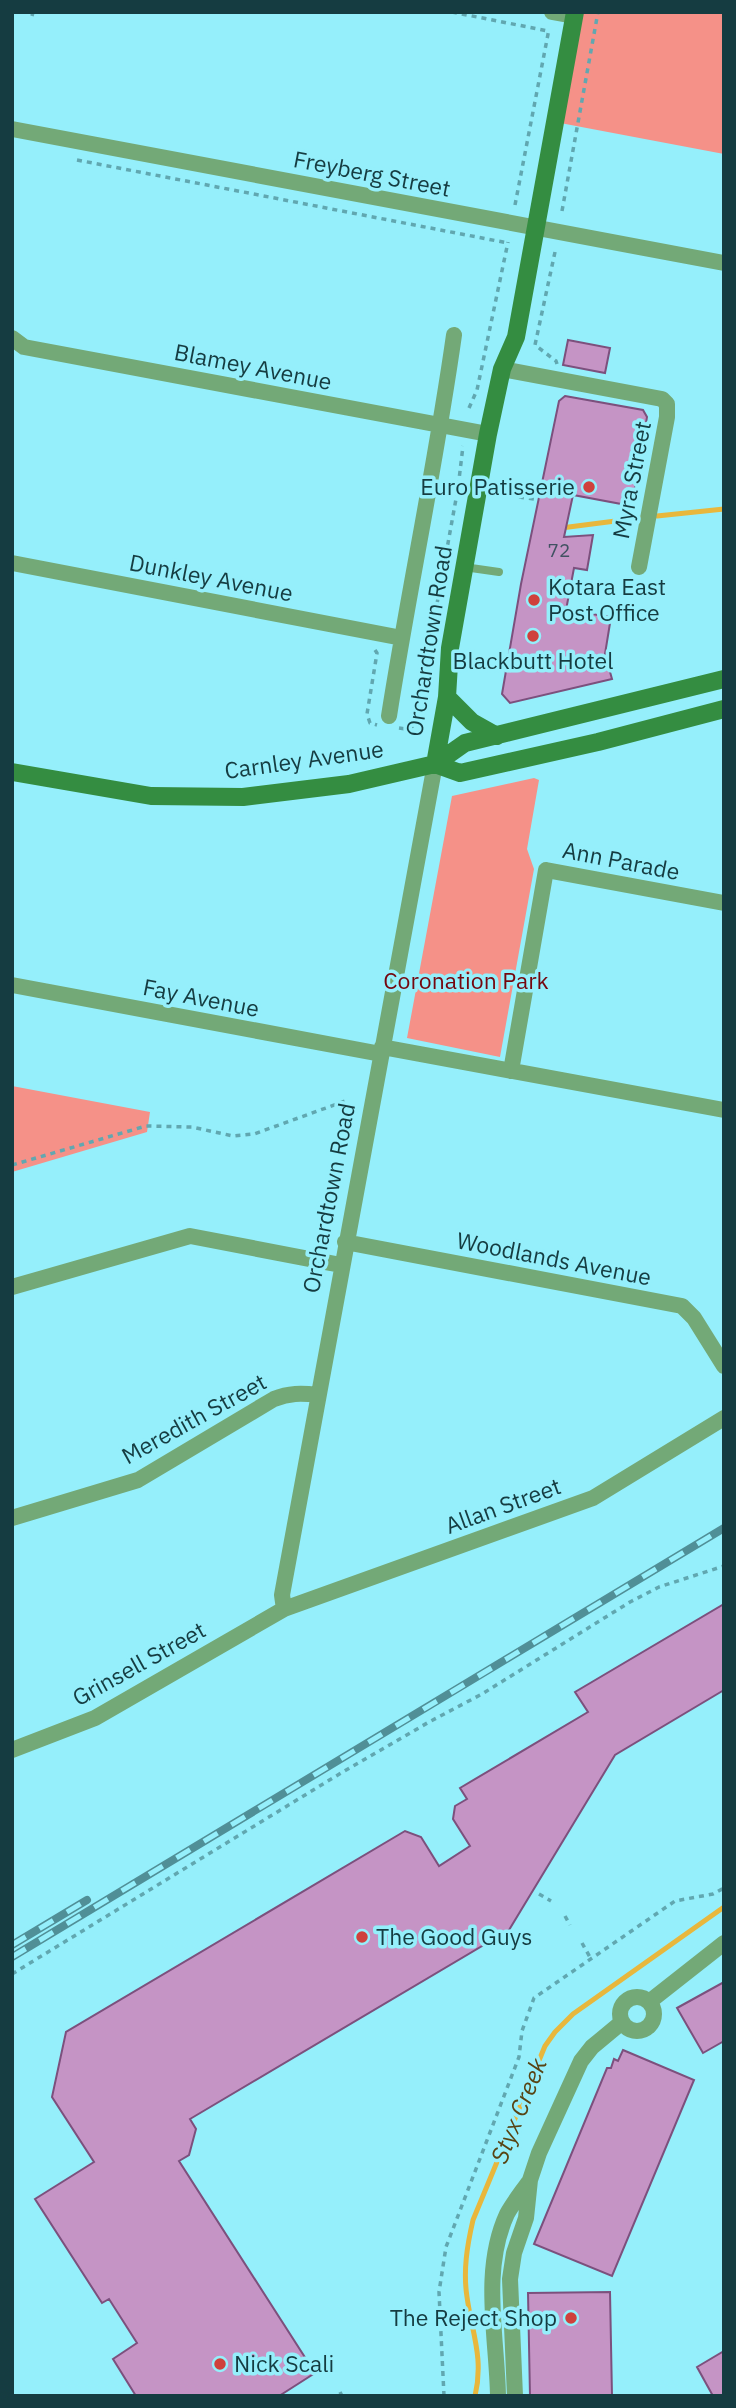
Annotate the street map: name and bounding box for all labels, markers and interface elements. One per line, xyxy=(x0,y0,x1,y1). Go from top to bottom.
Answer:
street label: Freyberg Street xyxy=(291,143,453,203)
street label: Blamey Avenue xyxy=(172,336,335,396)
street label: Myra Street xyxy=(605,418,657,541)
place label: Euro Patisserie xyxy=(420,471,575,501)
marker: Euro Patisserie xyxy=(581,479,597,495)
house number: 72 xyxy=(548,538,570,562)
street label: Orchardtown Road xyxy=(398,543,458,738)
street label: Dunkley Avenue xyxy=(127,546,296,608)
place label: Kotara East Post Office xyxy=(548,571,666,627)
marker: Kotara East Post Office xyxy=(526,592,542,608)
marker: Blackbutt Hotel xyxy=(525,628,541,644)
place label: Blackbutt Hotel xyxy=(452,645,614,675)
street label: Carnley Avenue xyxy=(222,733,385,785)
street label: Ann Parade xyxy=(560,834,682,886)
park label: Coronation Park xyxy=(383,965,549,995)
street label: Fay Avenue xyxy=(141,971,262,1023)
street label: Orchardtown Road xyxy=(295,1100,361,1295)
street label: Woodlands Avenue xyxy=(454,1224,654,1292)
street label: Meredith Street xyxy=(116,1366,271,1470)
street label: Allan Street xyxy=(441,1470,565,1540)
street label: Grinsell Street xyxy=(67,1614,211,1712)
place label: The Good Guys xyxy=(376,1921,532,1951)
marker: The Good Guys xyxy=(354,1929,370,1945)
water label: Styx Creek xyxy=(482,2053,554,2168)
place label: The Reject Shop xyxy=(390,2302,557,2332)
marker: The Reject Shop xyxy=(563,2310,579,2326)
place label: Nick Scali xyxy=(234,2348,334,2378)
marker: Nick Scali xyxy=(212,2356,228,2372)

